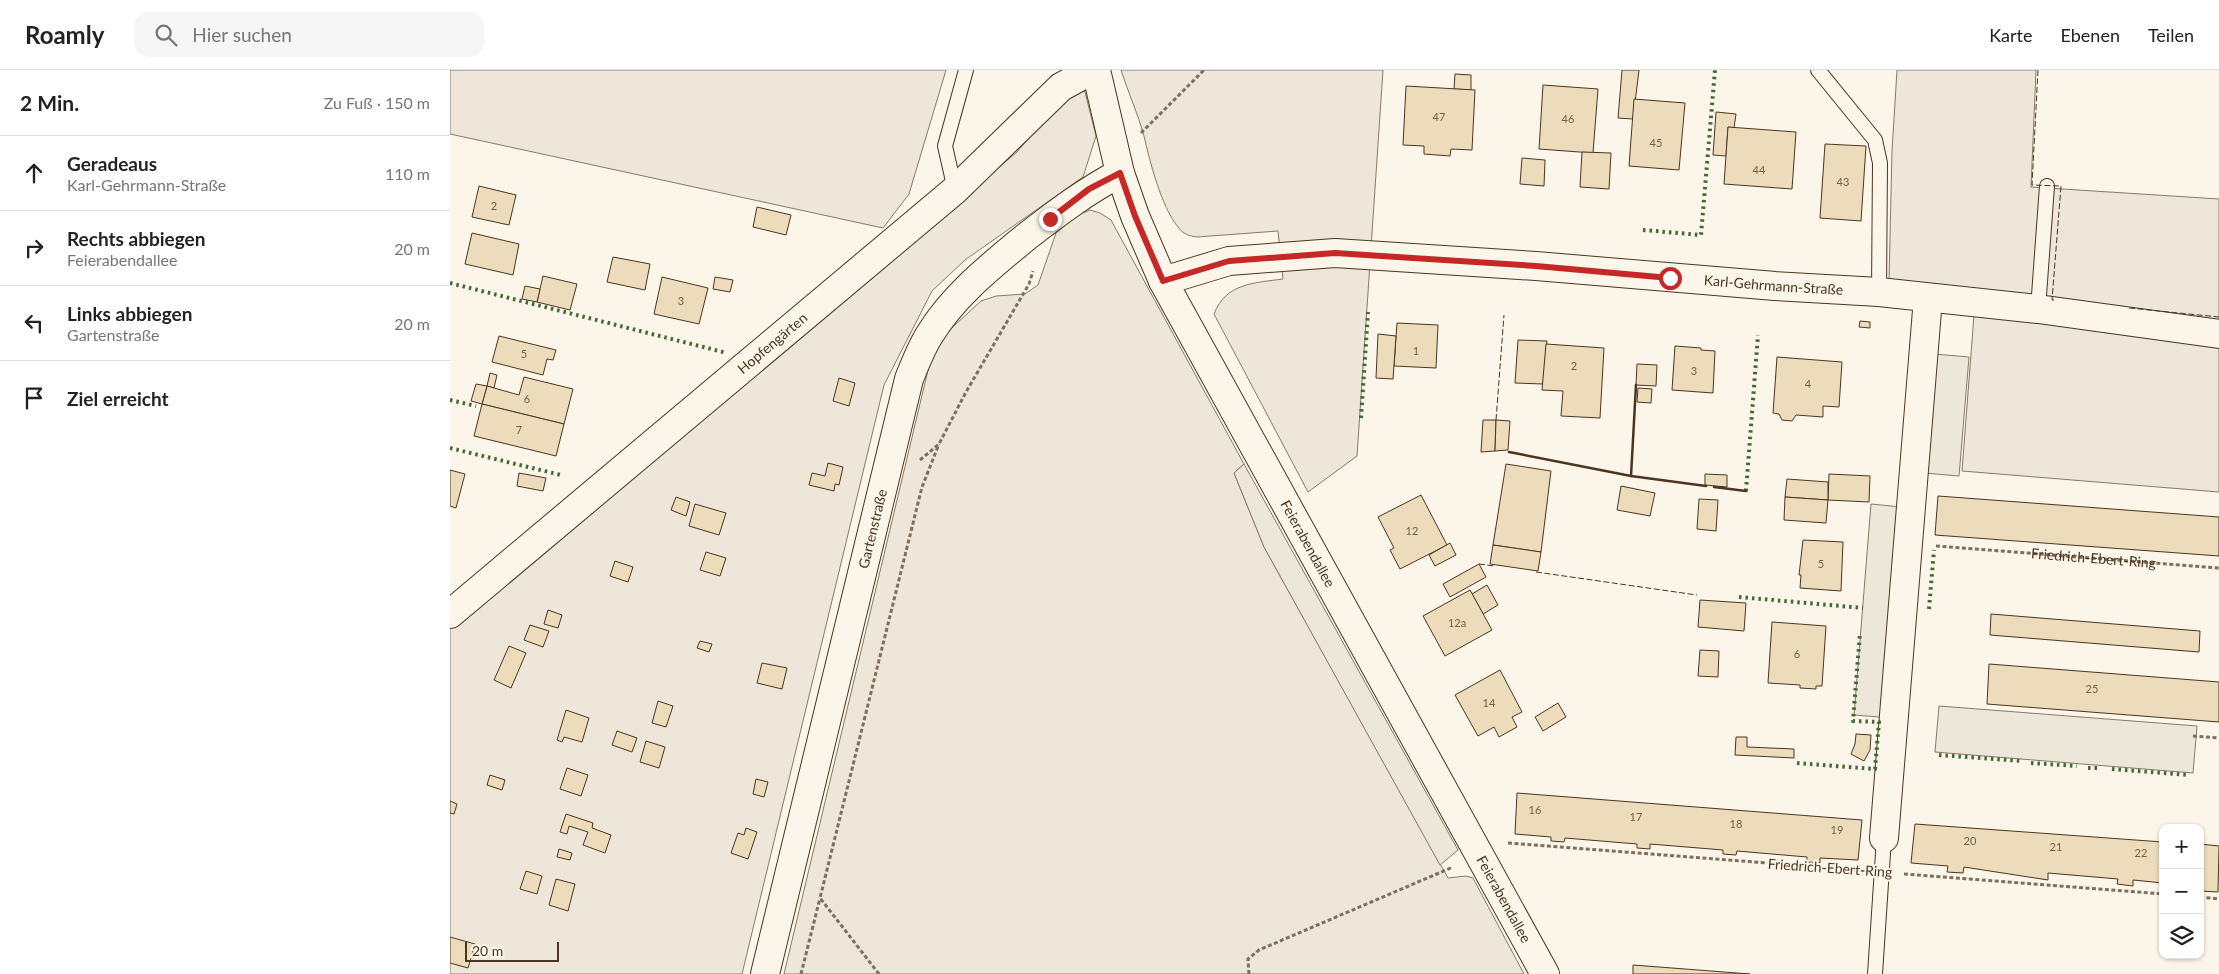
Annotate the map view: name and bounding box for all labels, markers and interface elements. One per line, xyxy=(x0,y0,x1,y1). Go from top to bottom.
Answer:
search box xyxy=(134,12,484,57)
text: Roamly xyxy=(25,20,104,49)
icon: search xyxy=(152,21,180,49)
text: Hier suchen xyxy=(192,23,292,46)
text: Karte xyxy=(1989,24,2032,46)
text: Ebenen xyxy=(2060,24,2120,46)
text: Teilen xyxy=(2148,24,2194,46)
text: 2 Min. xyxy=(20,90,79,115)
text: Zu Fuß · 150 m xyxy=(324,93,430,112)
house number: 47 xyxy=(1433,110,1445,123)
house number: 46 xyxy=(1562,112,1574,125)
house number: 45 xyxy=(1650,136,1662,149)
text: Geradeaus xyxy=(67,152,157,175)
icon: ahead xyxy=(20,159,48,187)
house number: 44 xyxy=(1753,163,1766,176)
text: 110 m xyxy=(385,164,430,183)
text: Karl-Gehrmann-Straße xyxy=(67,175,226,194)
house number: 43 xyxy=(1837,175,1849,188)
house number: 2 xyxy=(491,199,497,212)
route end xyxy=(1039,208,1062,231)
text: Rechts abbiegen xyxy=(67,227,205,250)
icon: right xyxy=(20,234,48,262)
text: 20 m xyxy=(394,239,430,258)
text: Feierabendallee xyxy=(67,250,177,269)
route start xyxy=(1659,267,1682,290)
street label: Karl-Gehrmann-Straße xyxy=(1703,271,1844,298)
house number: 3 xyxy=(678,294,684,307)
text: Links abbiegen xyxy=(67,302,192,325)
icon: left xyxy=(20,309,48,337)
street label: Hopfengärten xyxy=(734,309,810,377)
text: 20 m xyxy=(394,314,430,333)
text: Gartenstraße xyxy=(67,325,160,344)
house number: 1 xyxy=(1413,344,1419,357)
house number: 5 xyxy=(521,347,527,360)
house number: 2 xyxy=(1571,359,1577,372)
house number: 3 xyxy=(1691,364,1697,377)
house number: 4 xyxy=(1805,377,1812,390)
icon: arrive xyxy=(20,384,48,412)
text: Ziel erreicht xyxy=(67,387,169,410)
house number: 6 xyxy=(524,392,530,405)
house number: 7 xyxy=(516,423,522,436)
street label: Gartenstraße xyxy=(854,487,890,570)
street label: Feierabendallee xyxy=(1277,497,1339,590)
house number: 12 xyxy=(1406,524,1418,537)
street label: Friedrich-Ebert-Ring xyxy=(2031,544,2157,571)
house number: 5 xyxy=(1818,557,1824,570)
house number: 12a xyxy=(1448,616,1466,629)
house number: 6 xyxy=(1794,647,1800,660)
house number: 25 xyxy=(2086,682,2098,695)
house number: 14 xyxy=(1483,696,1496,709)
house number: 16 xyxy=(1529,803,1541,816)
house number: 17 xyxy=(1630,810,1642,823)
house number: 18 xyxy=(1730,817,1742,830)
house number: 19 xyxy=(1831,823,1843,836)
map controls xyxy=(2159,824,2204,959)
button: + xyxy=(2159,824,2204,869)
house number: 20 xyxy=(1964,834,1977,847)
house number: 21 xyxy=(2050,840,2062,853)
house number: 22 xyxy=(2135,846,2147,859)
street label: Feierabendallee xyxy=(1473,853,1535,945)
street label: Friedrich-Ebert-Ring xyxy=(1767,855,1893,880)
button: − xyxy=(2159,869,2204,914)
button: layers xyxy=(2159,914,2204,959)
scale bar xyxy=(465,939,559,962)
text: 20 m xyxy=(472,942,503,959)

